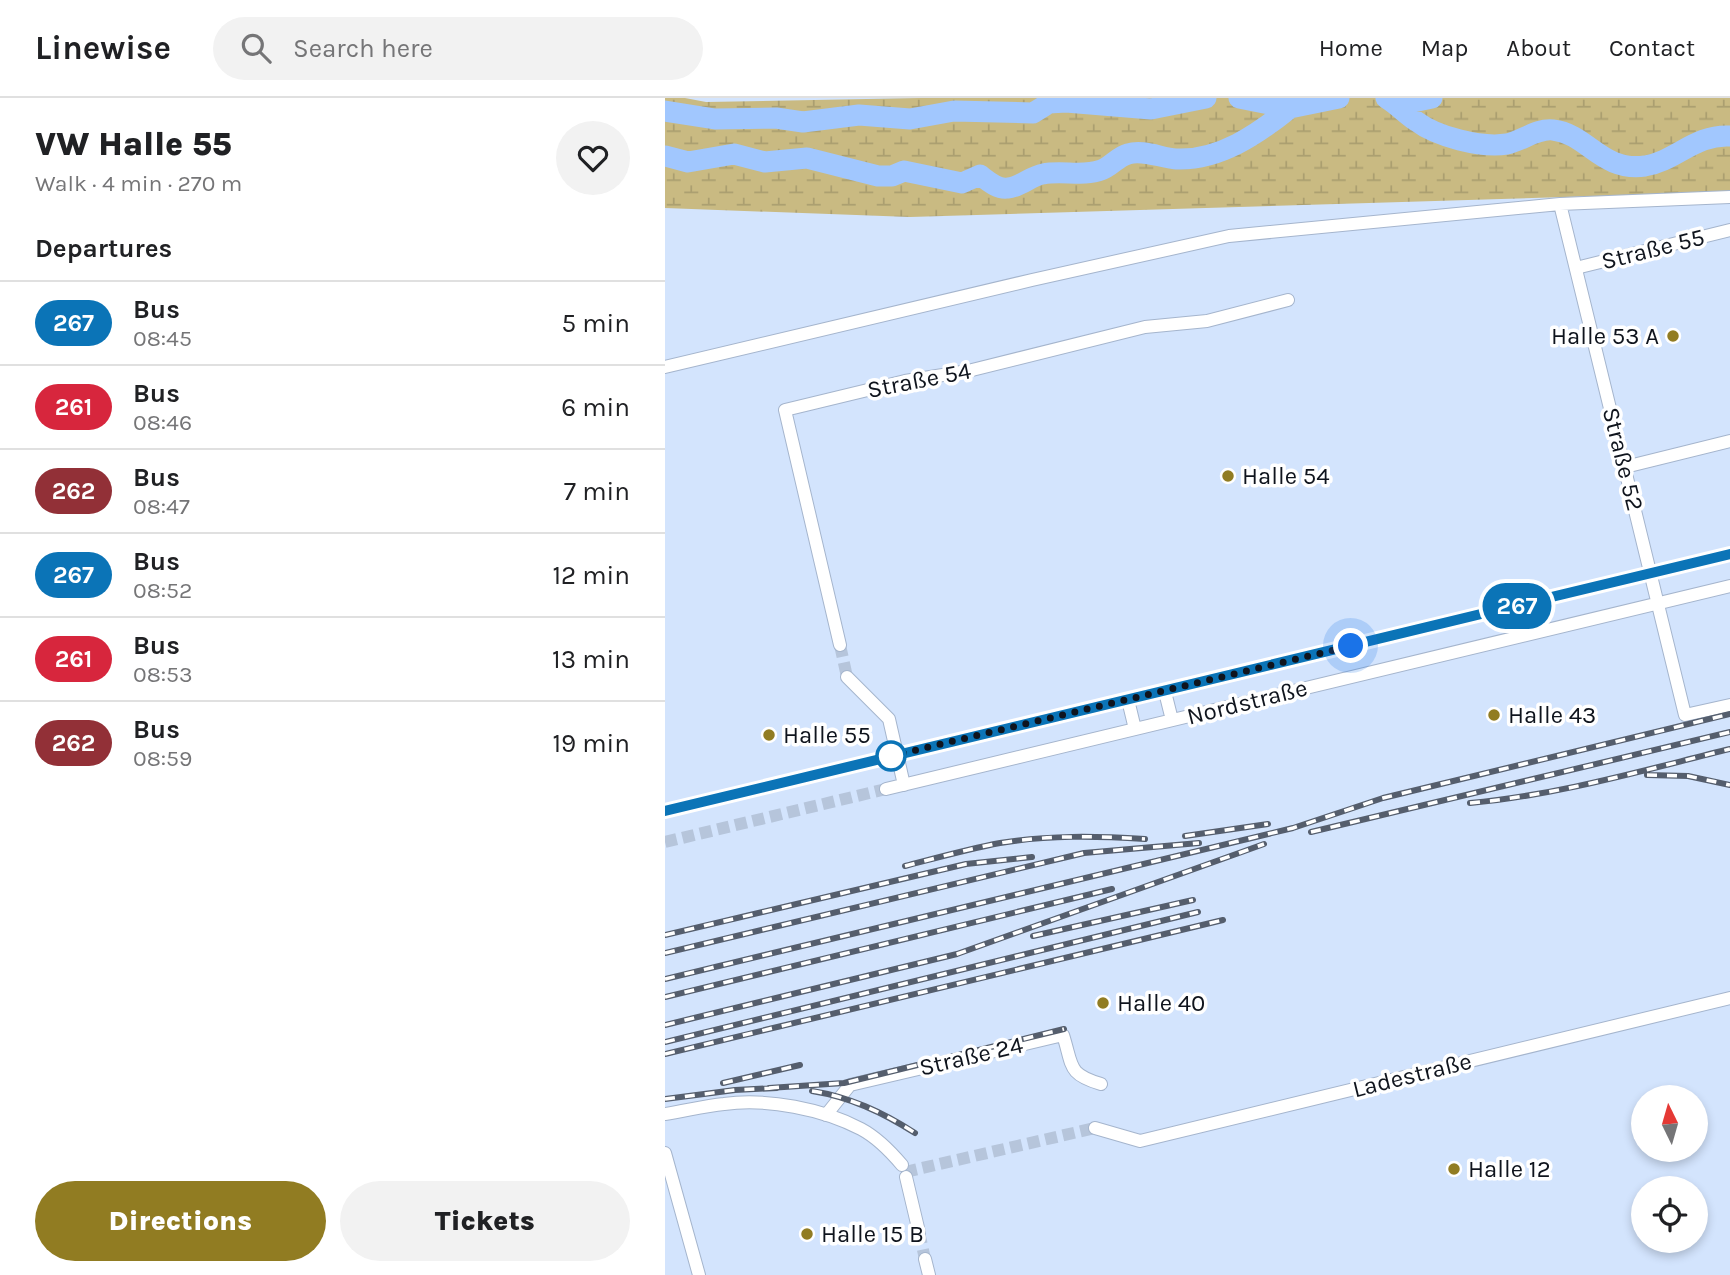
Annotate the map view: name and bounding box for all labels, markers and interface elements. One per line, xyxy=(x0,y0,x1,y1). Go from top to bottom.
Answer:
search box xyxy=(213,17,703,80)
text: Linewise xyxy=(35,29,171,67)
icon: search xyxy=(237,29,275,67)
text: Search here xyxy=(293,33,433,64)
text: Home xyxy=(1319,34,1383,62)
text: Map xyxy=(1421,34,1468,62)
text: About xyxy=(1506,34,1571,62)
text: Contact xyxy=(1609,34,1695,62)
button: heart xyxy=(556,121,630,195)
text: VW Halle 55 xyxy=(35,125,232,163)
text: Walk · 4 min · 270 m xyxy=(35,170,242,197)
street label: Straße 55 xyxy=(1599,223,1707,275)
text: Departures xyxy=(35,233,172,264)
text: Bus xyxy=(133,294,180,325)
text: 5 min xyxy=(561,308,630,339)
text: 267 xyxy=(53,309,94,337)
place label: Halle 53 A xyxy=(1551,322,1659,350)
text: 08:45 xyxy=(133,325,192,352)
marker: Halle 53 A xyxy=(1665,328,1681,344)
street label: Straße 54 xyxy=(865,356,973,404)
text: Bus xyxy=(133,378,180,409)
text: 6 min xyxy=(561,392,630,423)
text: 261 xyxy=(55,393,92,421)
street label: Straße 52 xyxy=(1597,404,1649,514)
text: 08:46 xyxy=(133,409,192,436)
text: Bus xyxy=(133,462,180,493)
place label: Halle 54 xyxy=(1242,462,1330,490)
marker: Halle 54 xyxy=(1220,468,1236,484)
text: 7 min xyxy=(564,476,630,507)
text: 262 xyxy=(52,477,95,505)
text: 08:47 xyxy=(133,493,190,520)
text: Bus xyxy=(133,546,180,577)
text: 12 min xyxy=(552,560,630,591)
text: 267 xyxy=(53,561,94,589)
text: 08:52 xyxy=(133,577,192,604)
line badge: 267 xyxy=(1477,583,1557,629)
text: 267 xyxy=(1496,592,1538,620)
your location xyxy=(1333,628,1368,663)
text: Bus xyxy=(133,630,180,661)
text: 13 min xyxy=(552,644,630,675)
text: 261 xyxy=(55,645,92,673)
text: 08:53 xyxy=(133,661,193,688)
street label: Nordstraße xyxy=(1184,674,1310,730)
place label: Halle 43 xyxy=(1508,701,1596,729)
marker: Halle 43 xyxy=(1486,707,1502,723)
text: Bus xyxy=(133,714,180,745)
place label: Halle 55 xyxy=(783,721,871,749)
marker: Halle 55 xyxy=(761,727,777,743)
text: 19 min xyxy=(552,728,630,759)
text: 262 xyxy=(52,729,95,757)
unlabelled marker xyxy=(876,741,906,771)
text: 08:59 xyxy=(133,745,192,772)
place label: Halle 40 xyxy=(1117,989,1205,1017)
marker: Halle 40 xyxy=(1095,995,1111,1011)
street label: Straße 24 xyxy=(916,1030,1026,1082)
street label: Ladestraße xyxy=(1350,1047,1474,1103)
north arrow xyxy=(1631,1085,1708,1162)
map controls xyxy=(1631,1085,1708,1253)
place label: Halle 12 xyxy=(1468,1155,1551,1183)
marker: Halle 12 xyxy=(1446,1161,1462,1177)
button: locate xyxy=(1631,1176,1708,1253)
button: Directions xyxy=(35,1181,326,1261)
button: Tickets xyxy=(340,1181,630,1261)
place label: Halle 15 B xyxy=(821,1220,924,1248)
marker: Halle 15 B xyxy=(799,1226,815,1242)

